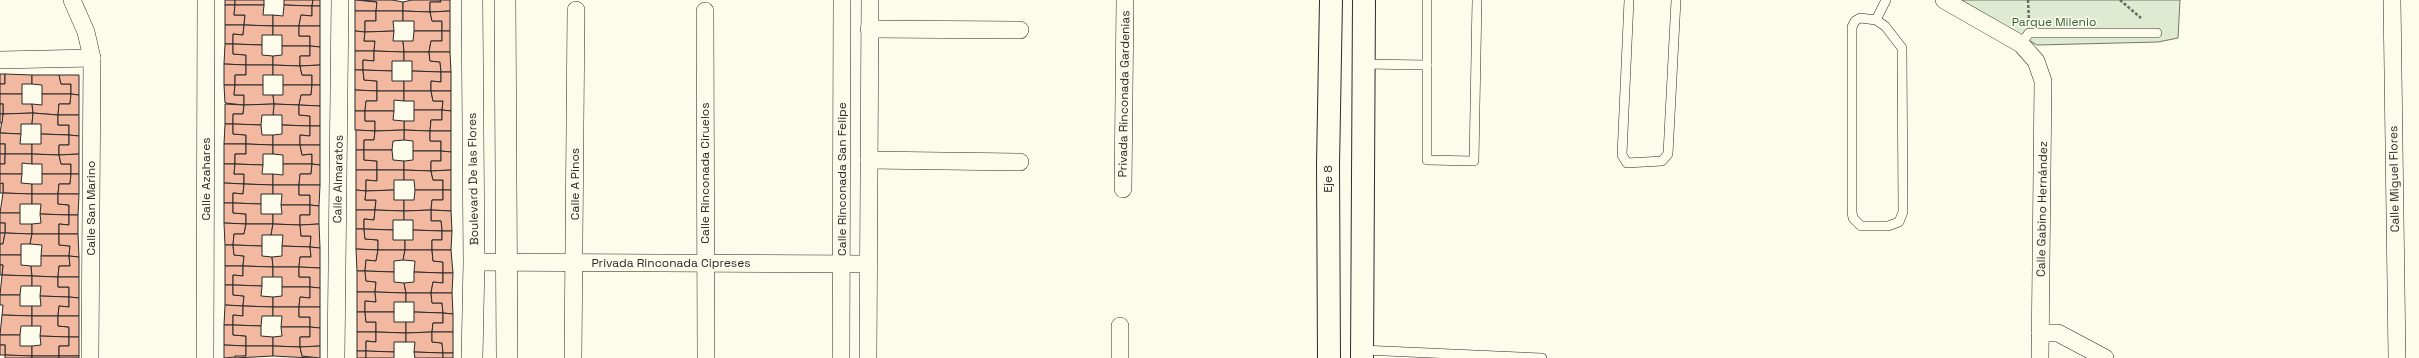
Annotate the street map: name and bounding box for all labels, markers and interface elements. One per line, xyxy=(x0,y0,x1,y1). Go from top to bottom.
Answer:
street label: Privada Rinconada Gardenias xyxy=(1115,10,1133,178)
park label: Parque Milenio xyxy=(2012,14,2096,30)
street label: Calle Rinconada Ciruelos xyxy=(697,102,713,244)
street label: Calle Rinconada San Felipe xyxy=(834,102,850,256)
street label: Boulevard De las Flores xyxy=(464,113,482,245)
street label: Calle Miguel Flores xyxy=(2385,125,2403,233)
street label: Calle Almaratos xyxy=(329,135,347,223)
street label: Calle Azahares xyxy=(198,137,214,221)
street label: Calle Gabino Hernández xyxy=(2033,141,2051,277)
street label: Calle A Pinos xyxy=(567,148,583,220)
street label: Calle San Marino xyxy=(83,161,99,255)
street label: Eje 8 xyxy=(1320,165,1336,193)
street label: Privada Rinconada Cipreses xyxy=(591,255,751,271)

